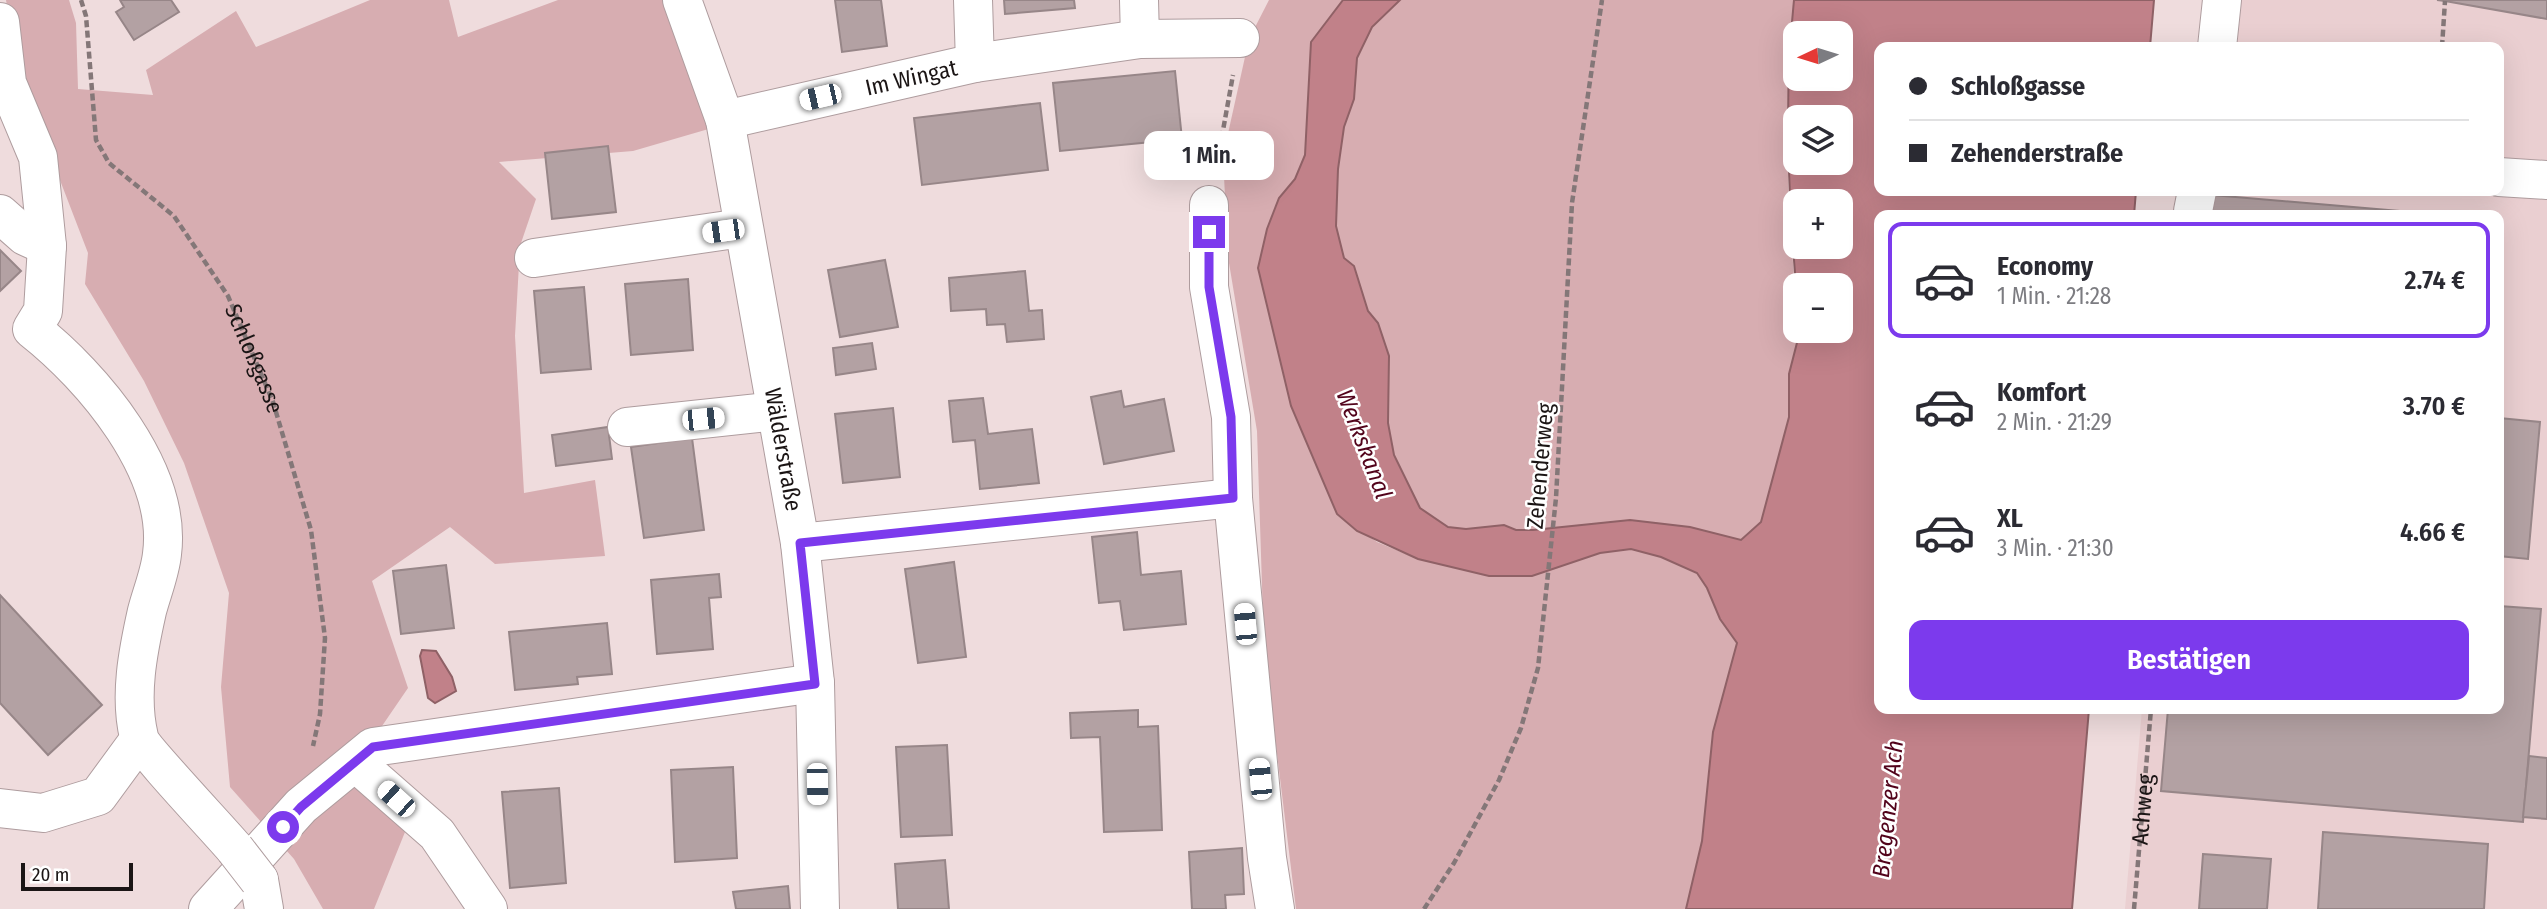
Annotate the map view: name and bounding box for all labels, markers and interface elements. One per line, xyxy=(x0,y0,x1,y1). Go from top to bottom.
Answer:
north arrow xyxy=(1783,21,1853,91)
map controls xyxy=(1783,21,1853,343)
street label: Im Wingat xyxy=(863,53,960,102)
text: Schloßgasse xyxy=(1951,71,2085,102)
car xyxy=(798,82,843,112)
button: layers xyxy=(1783,105,1853,175)
callout: 1 Min. xyxy=(1144,131,1274,180)
text: Zehenderstraße xyxy=(1951,138,2123,169)
text: 1 Min. xyxy=(1182,141,1236,169)
button: + xyxy=(1783,189,1853,259)
route end xyxy=(1193,216,1225,248)
car xyxy=(701,218,746,244)
icon: car xyxy=(1913,249,1976,312)
text: Economy xyxy=(1997,251,2093,282)
text: 2.74 € xyxy=(2404,265,2465,296)
button: − xyxy=(1783,273,1853,343)
text: 1 Min. · 21:28 xyxy=(1997,282,2111,310)
street label: Schloßgasse xyxy=(219,300,289,416)
icon: car xyxy=(1913,375,1976,438)
text: Komfort xyxy=(1997,377,2086,408)
water label: Werkskanal xyxy=(1330,385,1398,503)
street label: Wälderstraße xyxy=(759,386,808,513)
text: 3.70 € xyxy=(2403,391,2465,422)
street label: Zehenderweg xyxy=(1521,402,1559,530)
car xyxy=(682,406,725,432)
text: 2 Min. · 21:29 xyxy=(1997,408,2112,436)
icon: car xyxy=(1913,501,1976,564)
text: XL xyxy=(1997,503,2023,534)
text: 4.66 € xyxy=(2400,517,2465,548)
text: 3 Min. · 21:30 xyxy=(1997,534,2114,562)
car xyxy=(1233,602,1258,646)
button: Bestätigen xyxy=(1909,620,2469,700)
water label: Bregenzer Ach xyxy=(1867,739,1909,879)
car xyxy=(1248,757,1273,801)
car xyxy=(807,763,828,805)
street label: Achweg xyxy=(2125,772,2159,846)
car xyxy=(374,777,419,821)
route start xyxy=(267,811,299,843)
scale bar xyxy=(21,860,133,892)
text: 20 m xyxy=(32,863,69,886)

